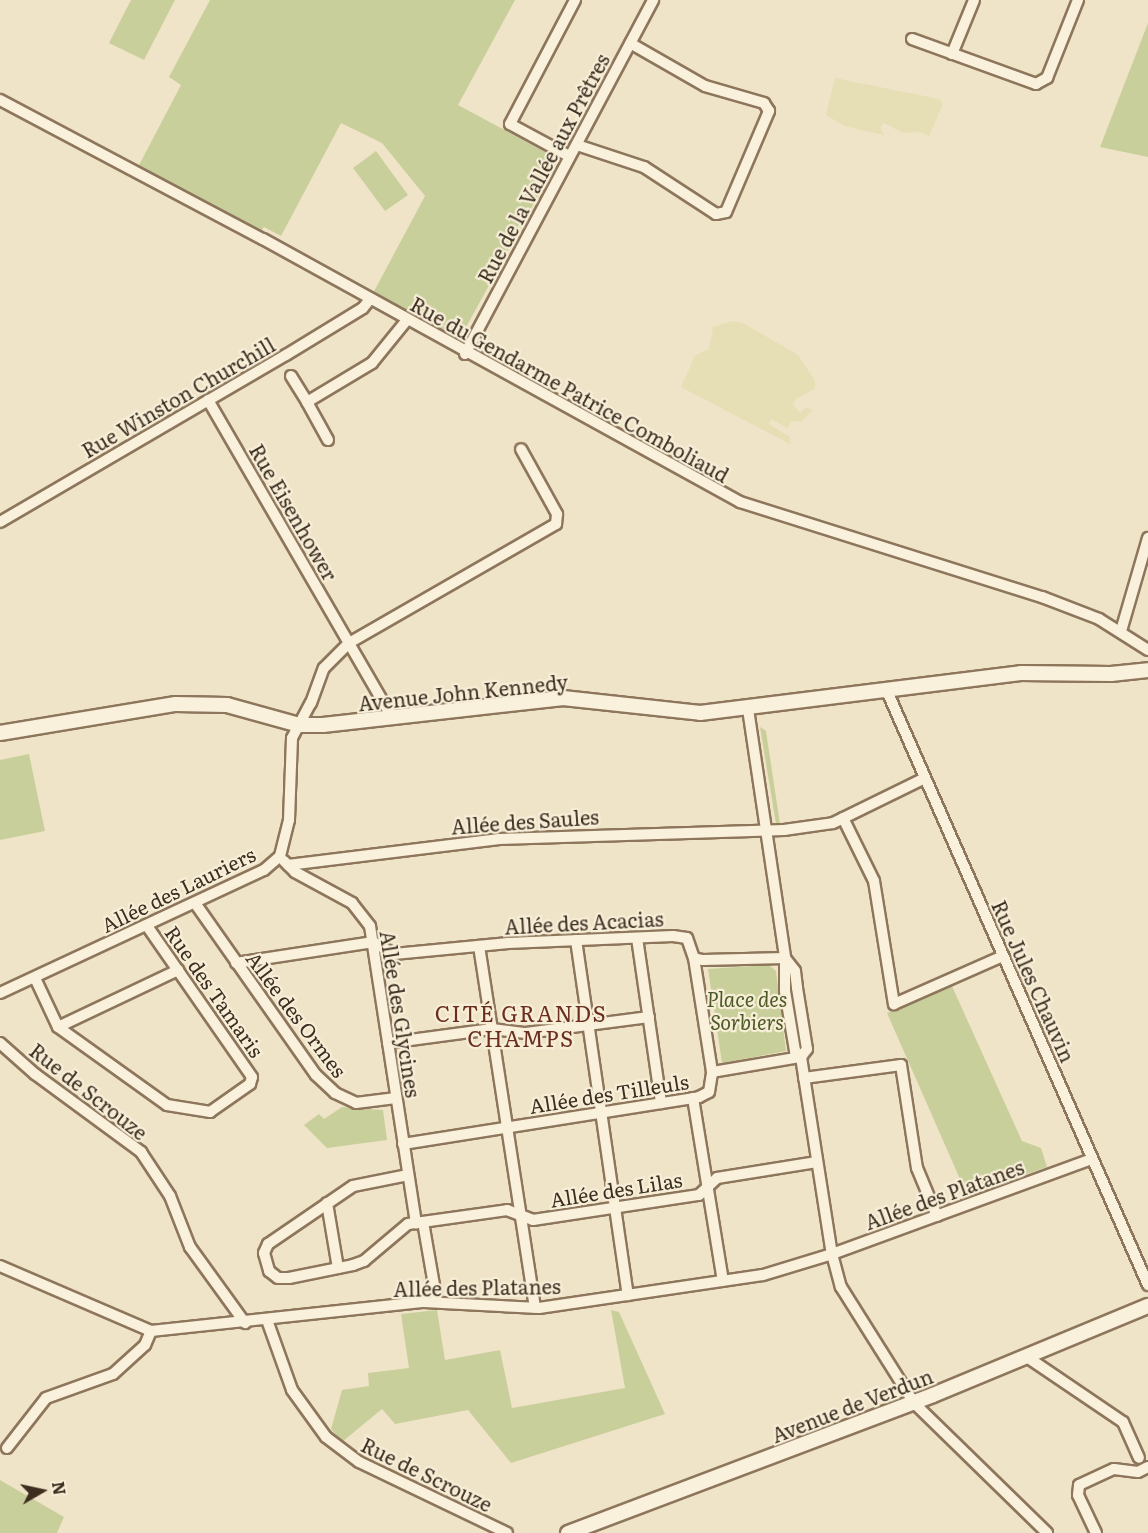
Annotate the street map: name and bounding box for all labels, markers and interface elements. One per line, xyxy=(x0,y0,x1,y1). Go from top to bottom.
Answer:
street label: Rue de la Vallée aux Prêtres xyxy=(472,49,614,287)
street label: Rue du Gendarme Patrice Comboliaud xyxy=(407,291,733,487)
street label: Rue Winston Churchill xyxy=(77,332,279,462)
street label: Rue Eisenhower xyxy=(245,439,343,585)
street label: Avenue John Kennedy xyxy=(357,669,569,715)
street label: Allée des Saules xyxy=(450,804,600,838)
street label: Allée des Lauriers xyxy=(97,841,259,937)
street label: Rue Jules Chauvin xyxy=(988,896,1080,1066)
street label: Allée des Acacias xyxy=(504,906,664,938)
street label: Rue des Tamaris xyxy=(161,921,269,1061)
street label: Allée des Glycines xyxy=(376,929,426,1099)
street label: Allée des Ormes xyxy=(242,947,352,1081)
park label: Place des Sorbiers xyxy=(707,987,787,1034)
district label: CITÉ GRANDS CHAMPS xyxy=(435,999,607,1050)
street label: Rue de Scrouze xyxy=(25,1038,153,1144)
street label: Allée des Tilleuls xyxy=(528,1069,690,1117)
street label: Allée des Platanes xyxy=(861,1154,1027,1234)
street label: Allée des Lilas xyxy=(548,1167,684,1211)
street label: Allée des Platanes xyxy=(393,1274,561,1300)
street label: Avenue de Verdun xyxy=(768,1363,936,1447)
street label: Rue de Scrouze xyxy=(358,1432,496,1516)
north arrow xyxy=(12,1461,72,1521)
text: N xyxy=(47,1480,73,1497)

